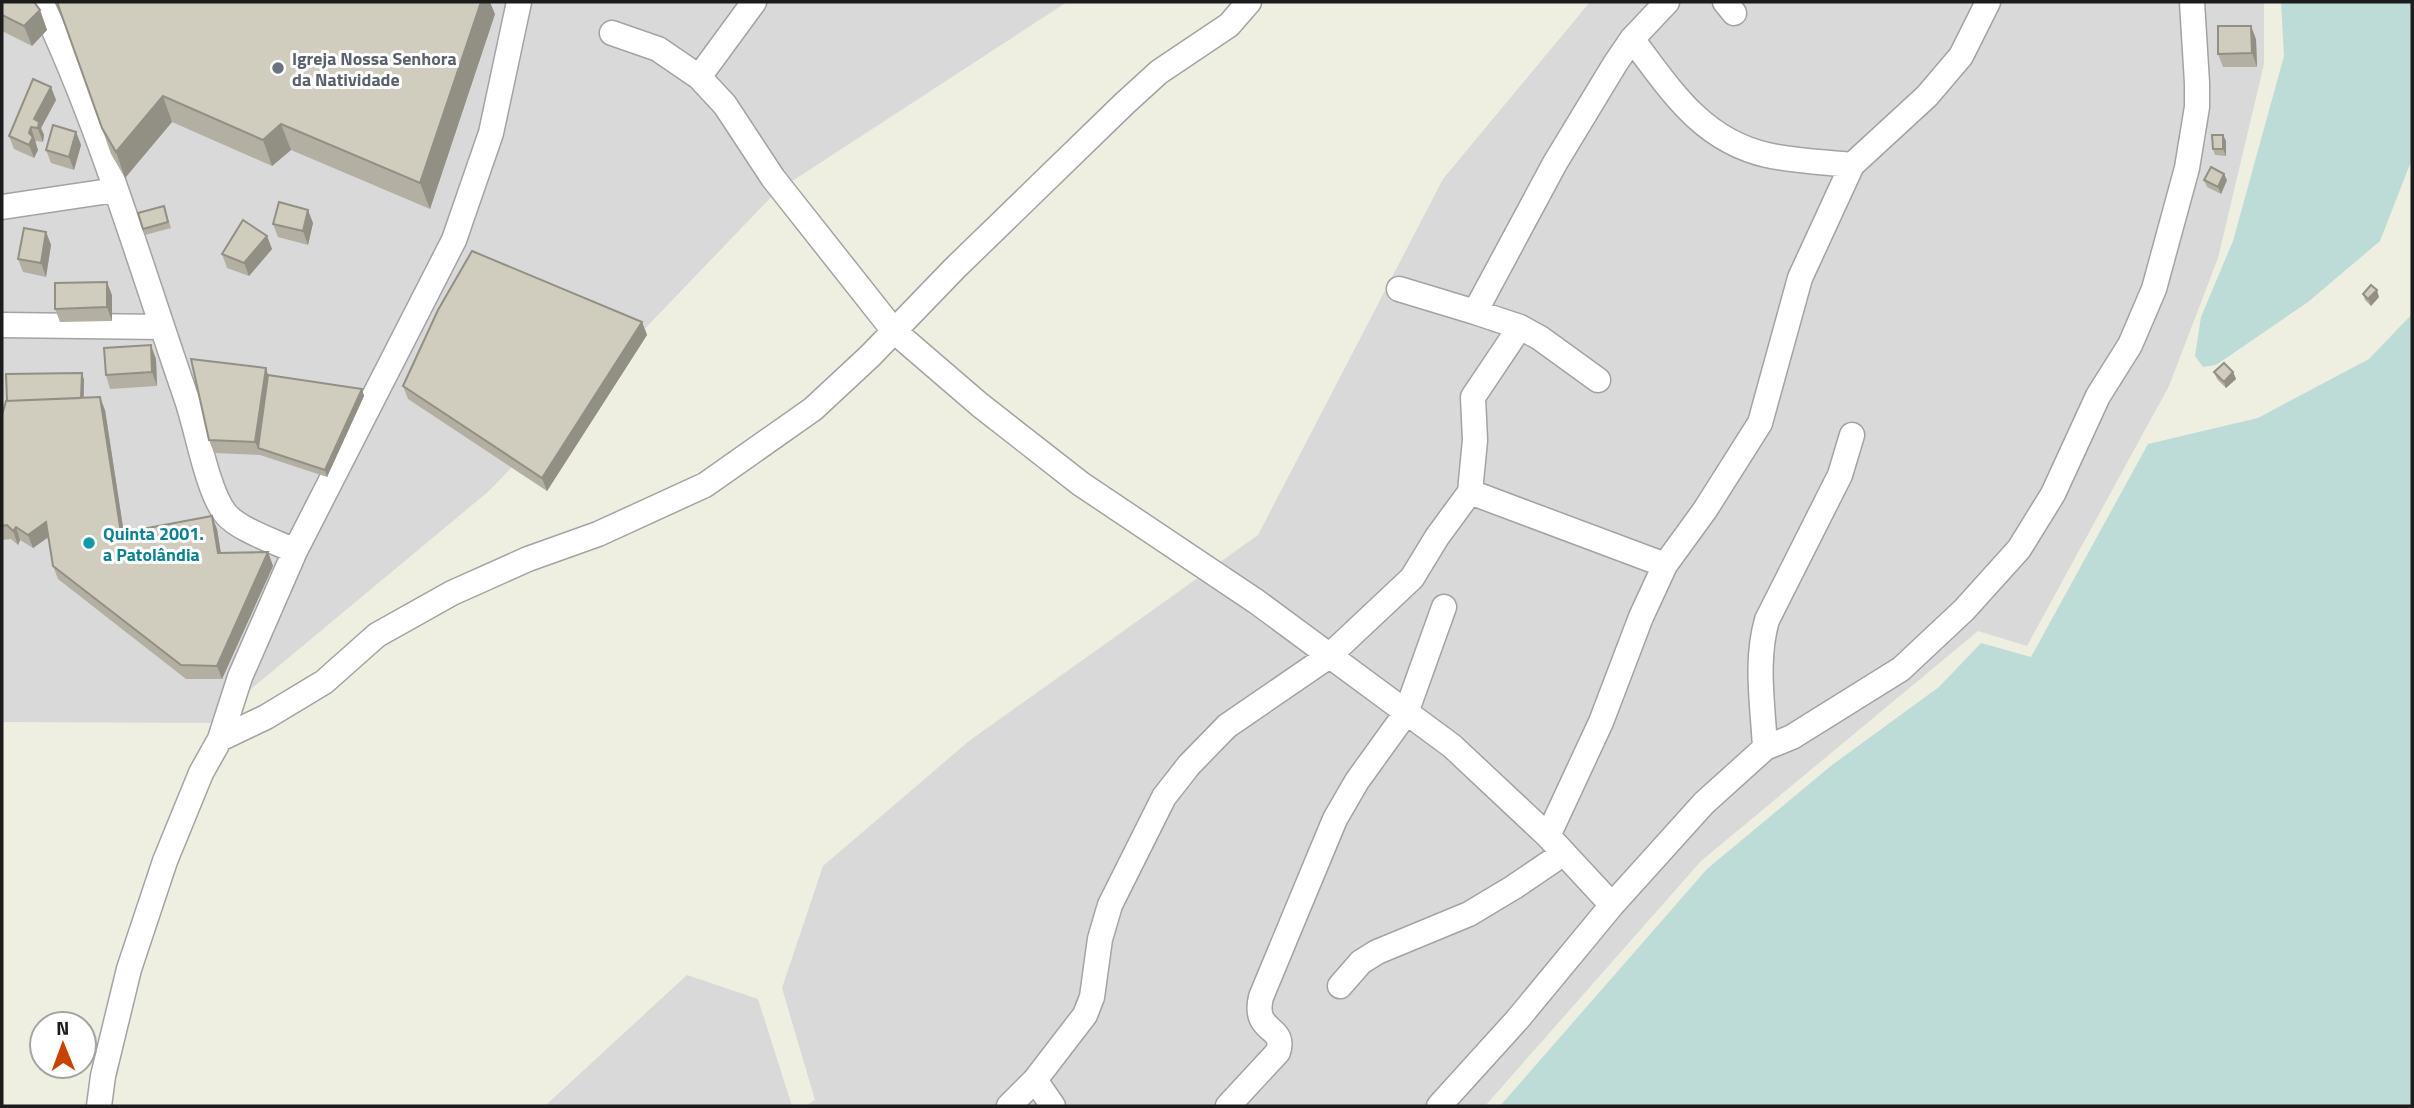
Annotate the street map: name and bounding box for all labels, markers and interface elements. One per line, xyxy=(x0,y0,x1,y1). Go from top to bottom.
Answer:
place label: Igreja Nossa Senhora da Natividade xyxy=(292,45,457,93)
marker: Igreja Nossa Senhora da Natividade xyxy=(270,60,286,76)
place label: Quinta 2001. a Patolândia xyxy=(103,520,204,568)
marker: Quinta 2001. a Patolândia xyxy=(81,535,97,551)
north arrow xyxy=(28,1010,98,1080)
text: N xyxy=(56,1013,70,1042)

